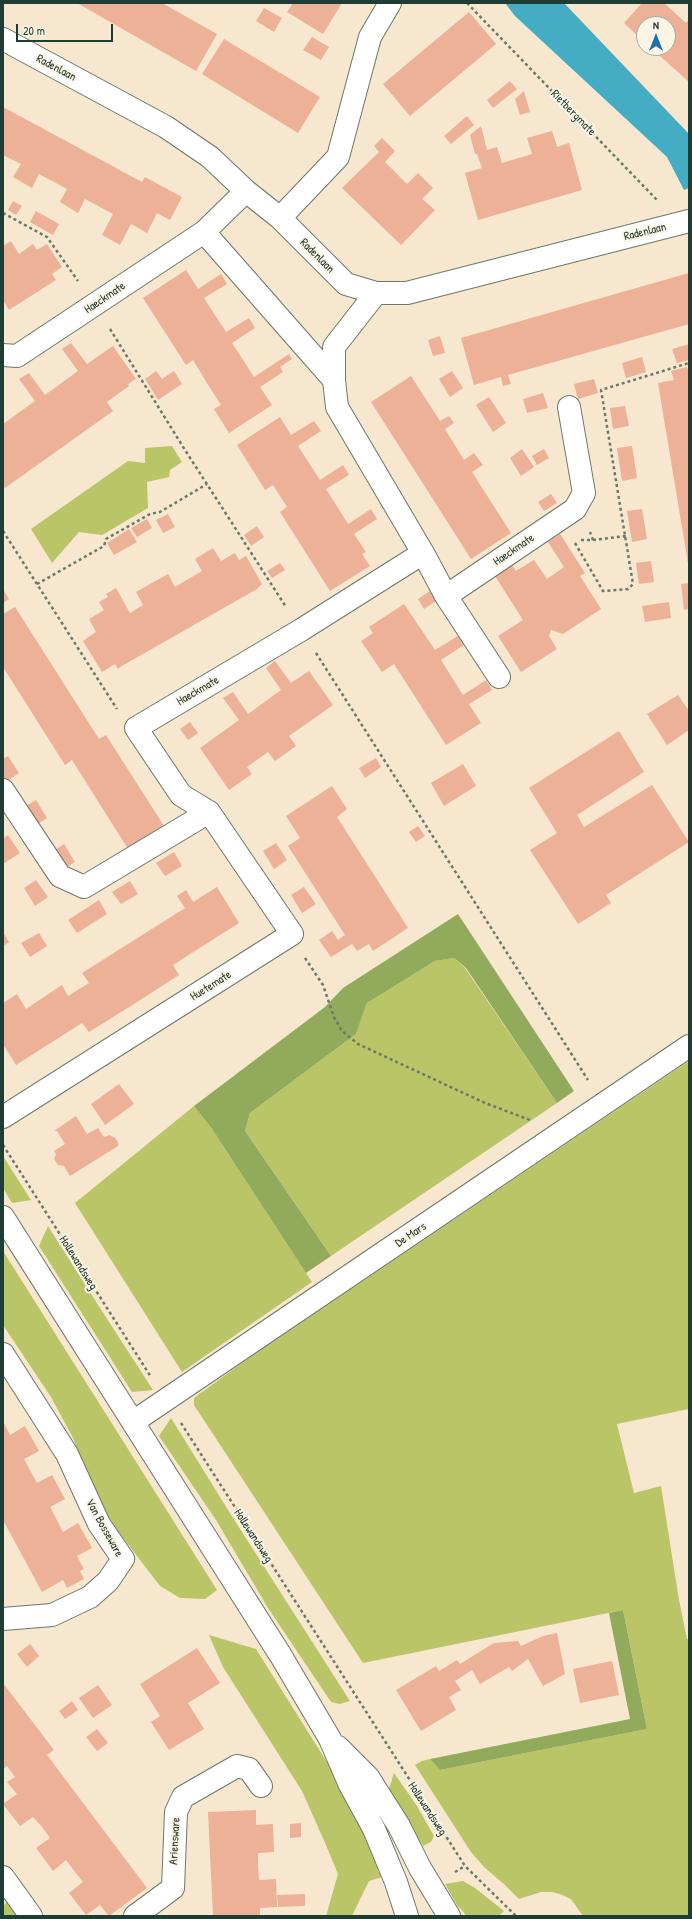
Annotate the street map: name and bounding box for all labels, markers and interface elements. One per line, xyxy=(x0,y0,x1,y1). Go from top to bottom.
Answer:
scale bar xyxy=(18,16,115,42)
north arrow xyxy=(636,16,676,56)
text: N xyxy=(653,18,659,32)
text: 20 m xyxy=(23,22,45,39)
street label: Radenlaan xyxy=(34,52,78,84)
street label: Rietbergmate xyxy=(548,87,598,139)
street label: Radenlaan xyxy=(622,220,668,244)
street label: Radenlaan xyxy=(297,236,337,276)
street label: Haeckmate xyxy=(82,279,128,317)
street label: Haeckmate xyxy=(491,531,537,569)
street label: Haeckmate xyxy=(174,673,222,709)
street label: Huetemate xyxy=(188,968,234,1004)
street label: De Mars xyxy=(393,1219,429,1251)
street label: Hollewandsweg xyxy=(56,1233,100,1293)
street label: Van Bosseware xyxy=(82,1496,126,1560)
street label: Hollewandsweg xyxy=(230,1506,276,1566)
street label: Hollewandsweg xyxy=(404,1779,450,1839)
street label: Ariensware xyxy=(167,1817,183,1865)

